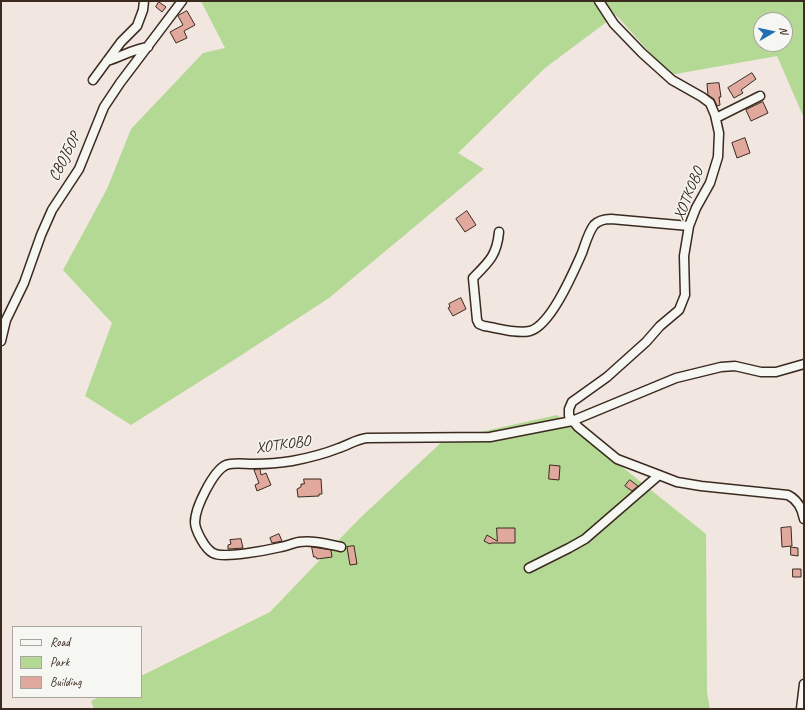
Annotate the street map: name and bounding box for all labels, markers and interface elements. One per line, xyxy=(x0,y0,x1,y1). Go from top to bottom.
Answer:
north arrow xyxy=(753,12,793,52)
text: N xyxy=(776,26,791,35)
street label: СВОЈБОР xyxy=(45,130,85,184)
street label: ХОТКОВО xyxy=(670,165,708,223)
street label: ХОТКОВО xyxy=(254,432,312,458)
legend xyxy=(12,626,142,698)
text: Road xyxy=(50,634,70,650)
text: Park xyxy=(50,654,69,670)
text: Building xyxy=(50,674,82,690)

